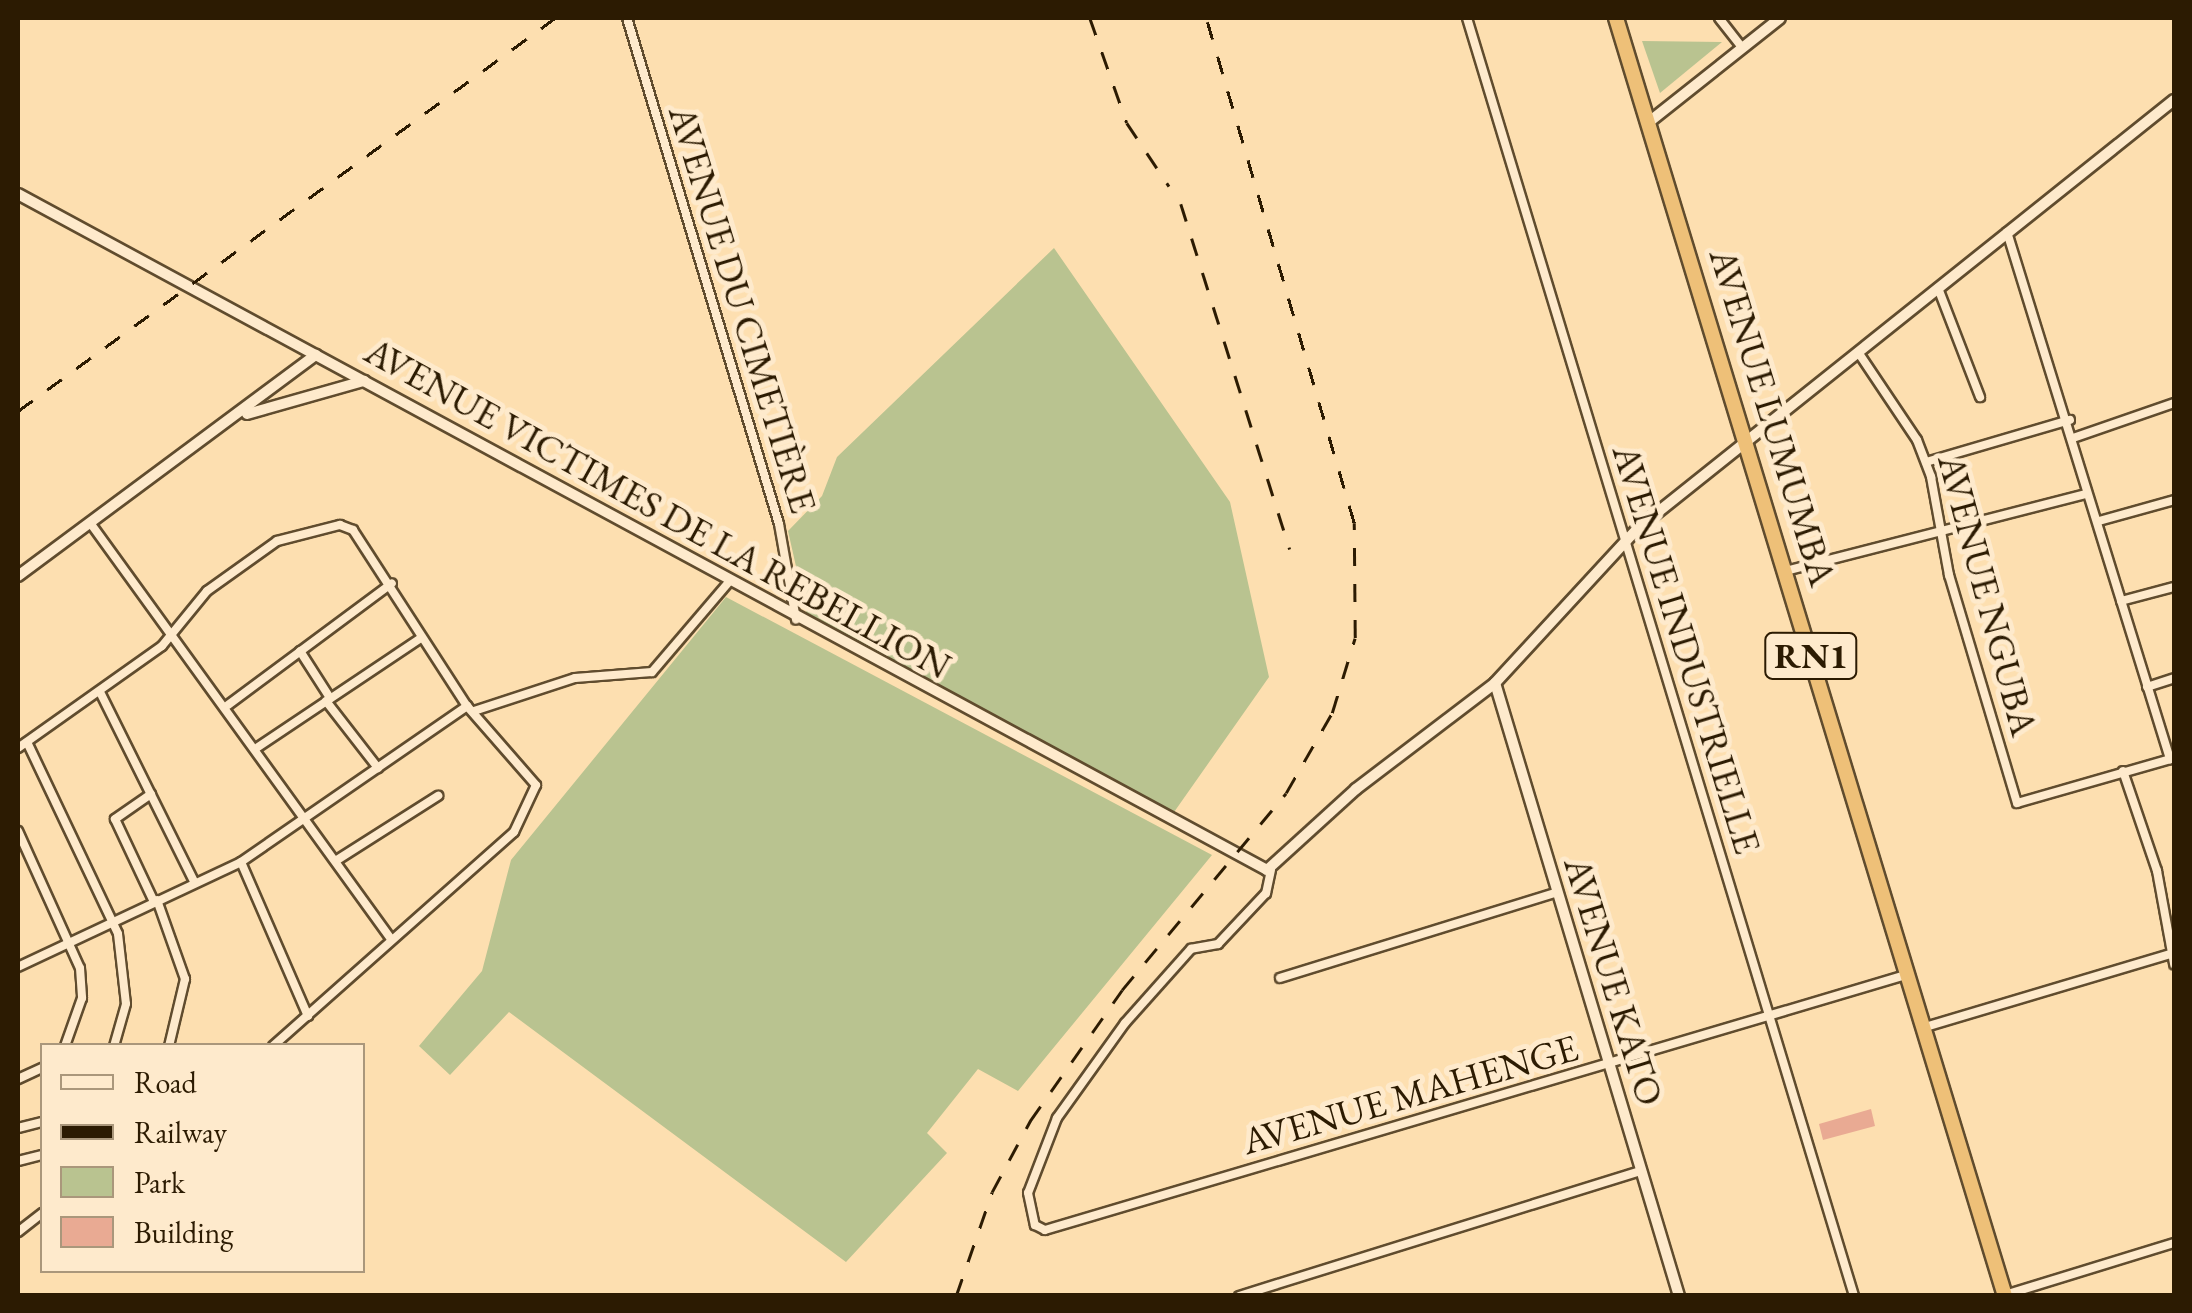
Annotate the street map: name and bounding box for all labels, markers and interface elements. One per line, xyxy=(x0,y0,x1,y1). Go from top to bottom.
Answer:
street label: AVENUE DU CIMETIÈRE xyxy=(659,100,827,518)
street label: AVENUE LUMUMBA xyxy=(1700,243,1846,591)
street label: AVENUE VICTIMES DE LA REBELLION xyxy=(357,328,959,688)
street label: AVENUE INDUSTRIELLE xyxy=(1603,439,1771,859)
street label: AVENUE NGUBA xyxy=(1929,449,2047,741)
road number: RN1 xyxy=(1764,626,1858,686)
street label: AVENUE KATO xyxy=(1555,851,1673,1111)
street label: AVENUE MAHENGE xyxy=(1237,1024,1583,1164)
legend xyxy=(40,1043,365,1273)
text: Road xyxy=(134,1063,197,1102)
text: Railway xyxy=(134,1113,227,1152)
text: Park xyxy=(134,1163,185,1202)
text: Building xyxy=(134,1213,233,1252)

